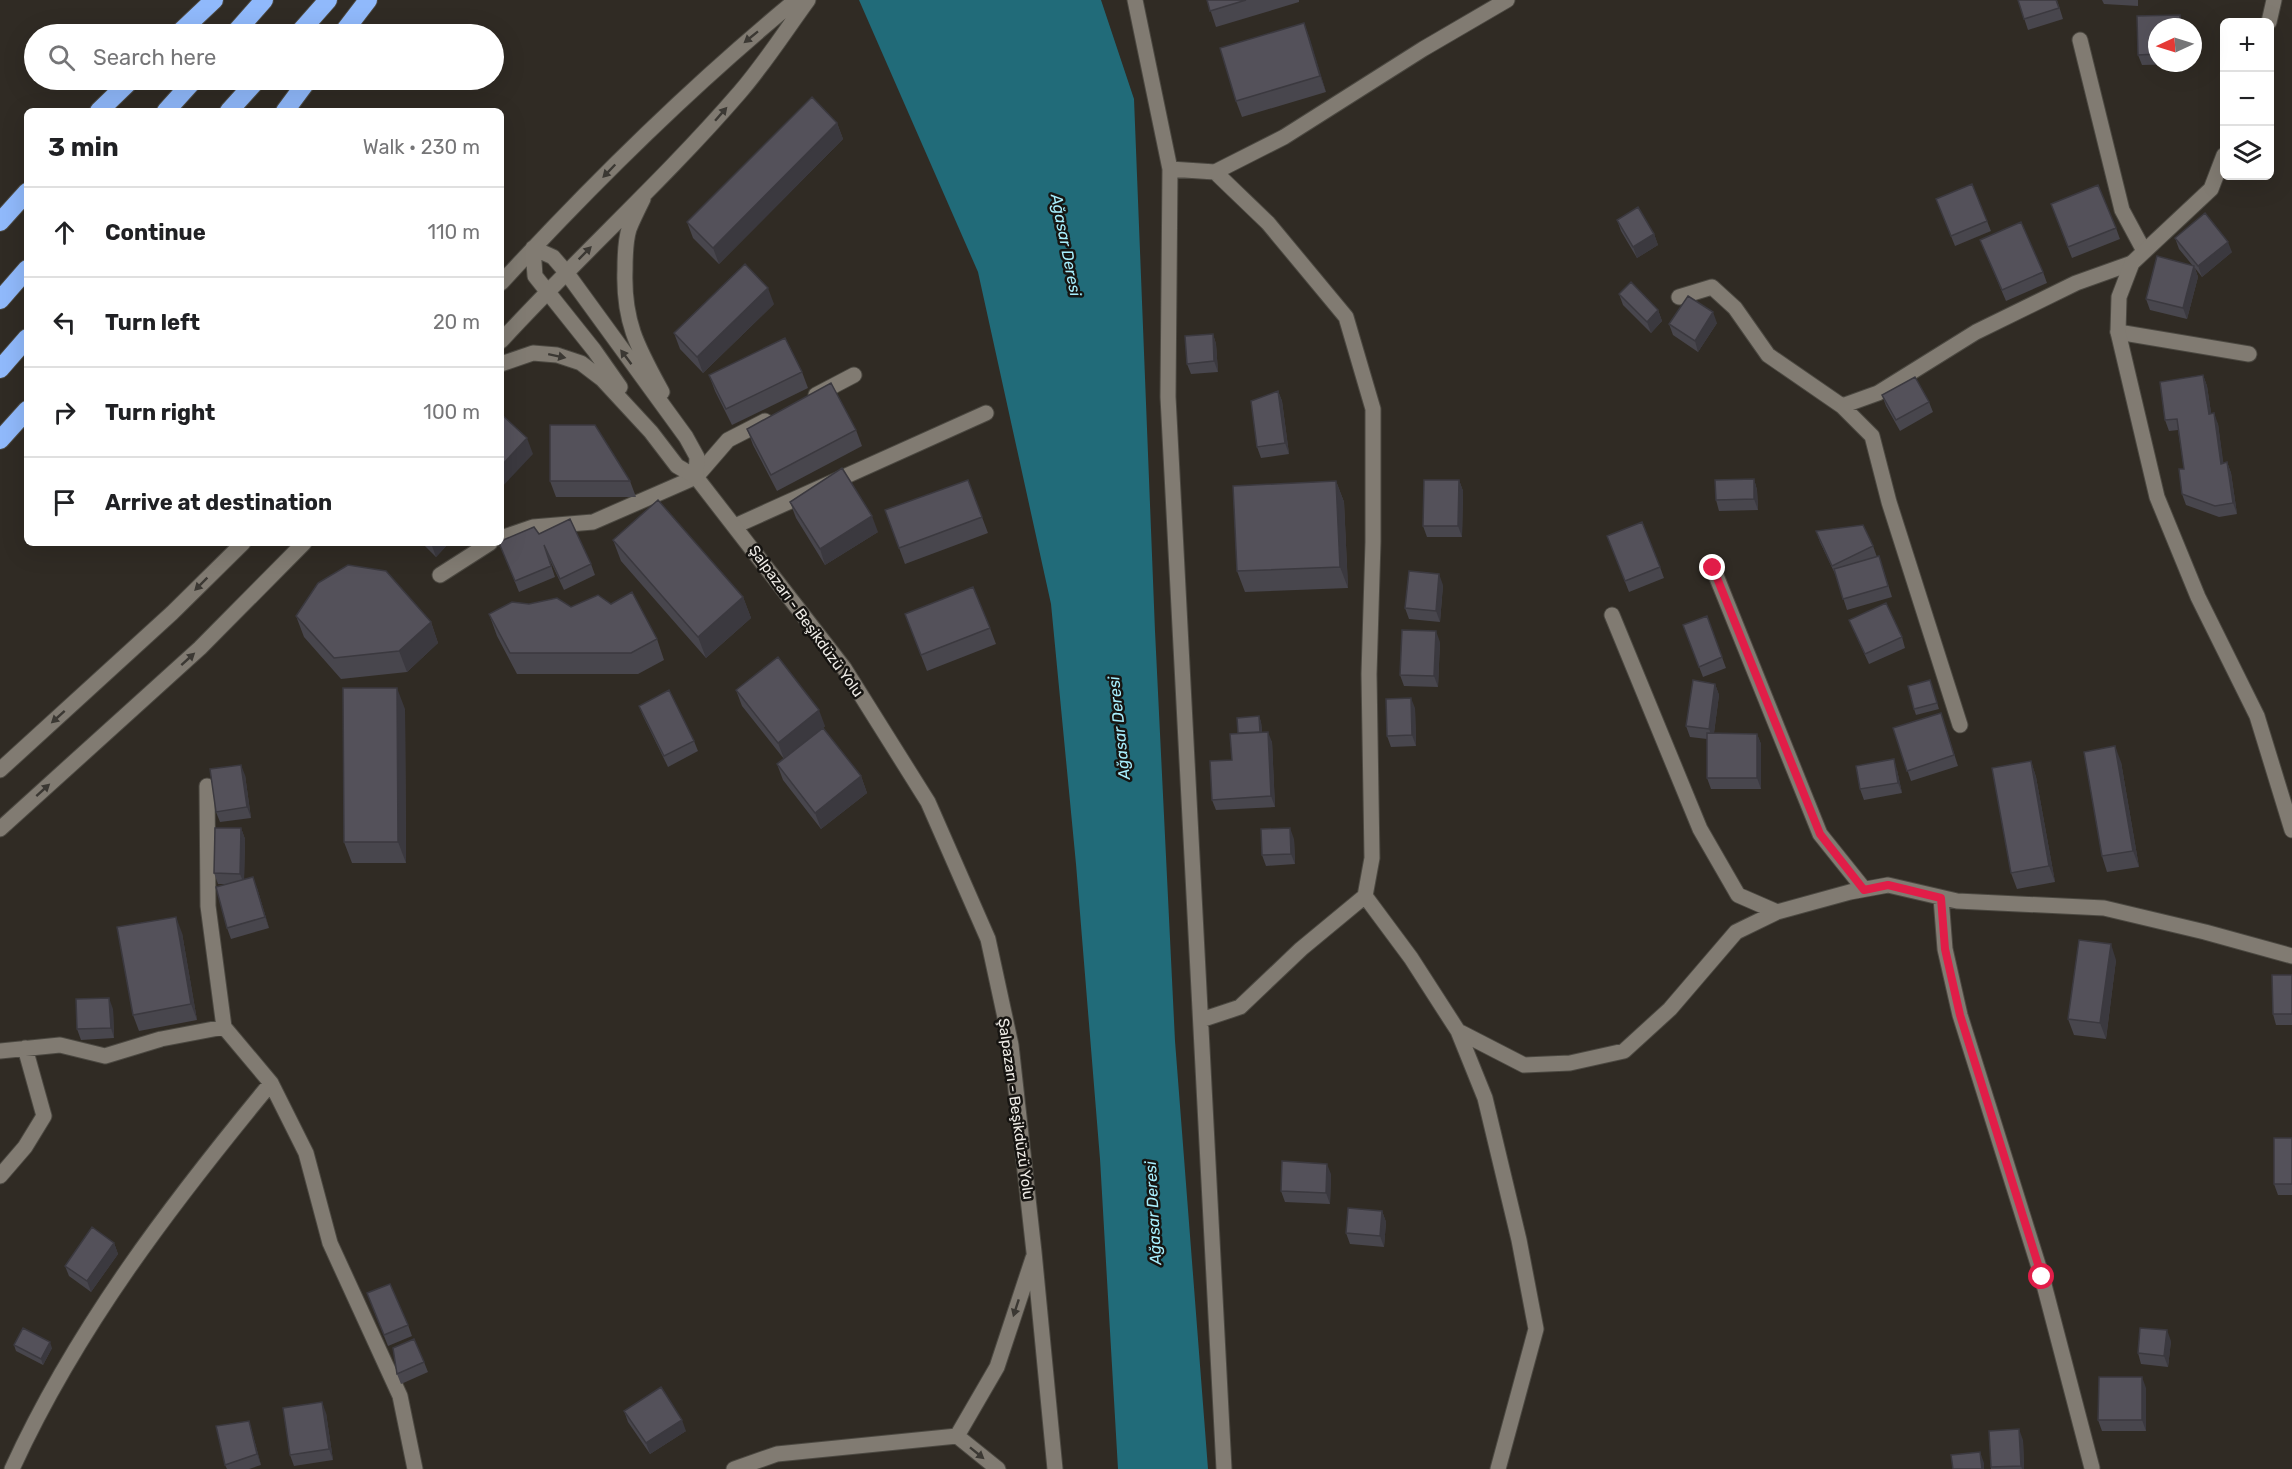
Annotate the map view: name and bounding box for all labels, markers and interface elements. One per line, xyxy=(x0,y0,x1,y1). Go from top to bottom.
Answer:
north arrow xyxy=(2148,18,2202,72)
map controls xyxy=(2220,18,2274,180)
button: + xyxy=(2220,18,2274,72)
search box xyxy=(24,24,504,90)
one-way arrow xyxy=(743,31,759,44)
icon: search xyxy=(45,41,78,74)
text: Search here xyxy=(93,44,216,71)
button: − xyxy=(2220,72,2274,126)
one-way arrow xyxy=(714,106,728,121)
button: layers xyxy=(2220,126,2274,180)
text: 3 min xyxy=(48,132,119,163)
text: Walk · 230 m xyxy=(363,135,480,159)
one-way arrow xyxy=(602,163,616,177)
water label: Ağasar Deresi xyxy=(1047,191,1085,299)
icon: ahead xyxy=(48,216,81,249)
text: Continue xyxy=(105,219,206,246)
text: 110 m xyxy=(428,220,480,244)
one-way arrow xyxy=(577,246,592,260)
icon: left xyxy=(48,306,81,339)
text: Turn left xyxy=(105,309,200,336)
text: 20 m xyxy=(433,310,480,334)
one-way arrow xyxy=(620,349,632,365)
one-way arrow xyxy=(548,352,567,361)
icon: right xyxy=(48,396,81,429)
text: Turn right xyxy=(105,399,215,426)
text: 100 m xyxy=(423,400,480,424)
icon: arrive xyxy=(48,486,81,519)
text: Arrive at destination xyxy=(105,489,332,516)
street label: Şalpazarı - Beşikdüzü Yolu xyxy=(745,542,867,700)
route end xyxy=(1699,554,1725,580)
one-way arrow xyxy=(195,577,209,591)
one-way arrow xyxy=(180,653,195,666)
water label: Ağasar Deresi xyxy=(1104,674,1134,782)
one-way arrow xyxy=(51,710,66,724)
one-way arrow xyxy=(36,783,51,797)
street label: Şalpazarı - Beşikdüzü Yolu xyxy=(994,1017,1038,1201)
water label: Ağasar Deresi xyxy=(1141,1160,1165,1266)
route start xyxy=(2028,1263,2054,1289)
one-way arrow xyxy=(1011,1299,1021,1317)
one-way arrow xyxy=(969,1446,985,1459)

